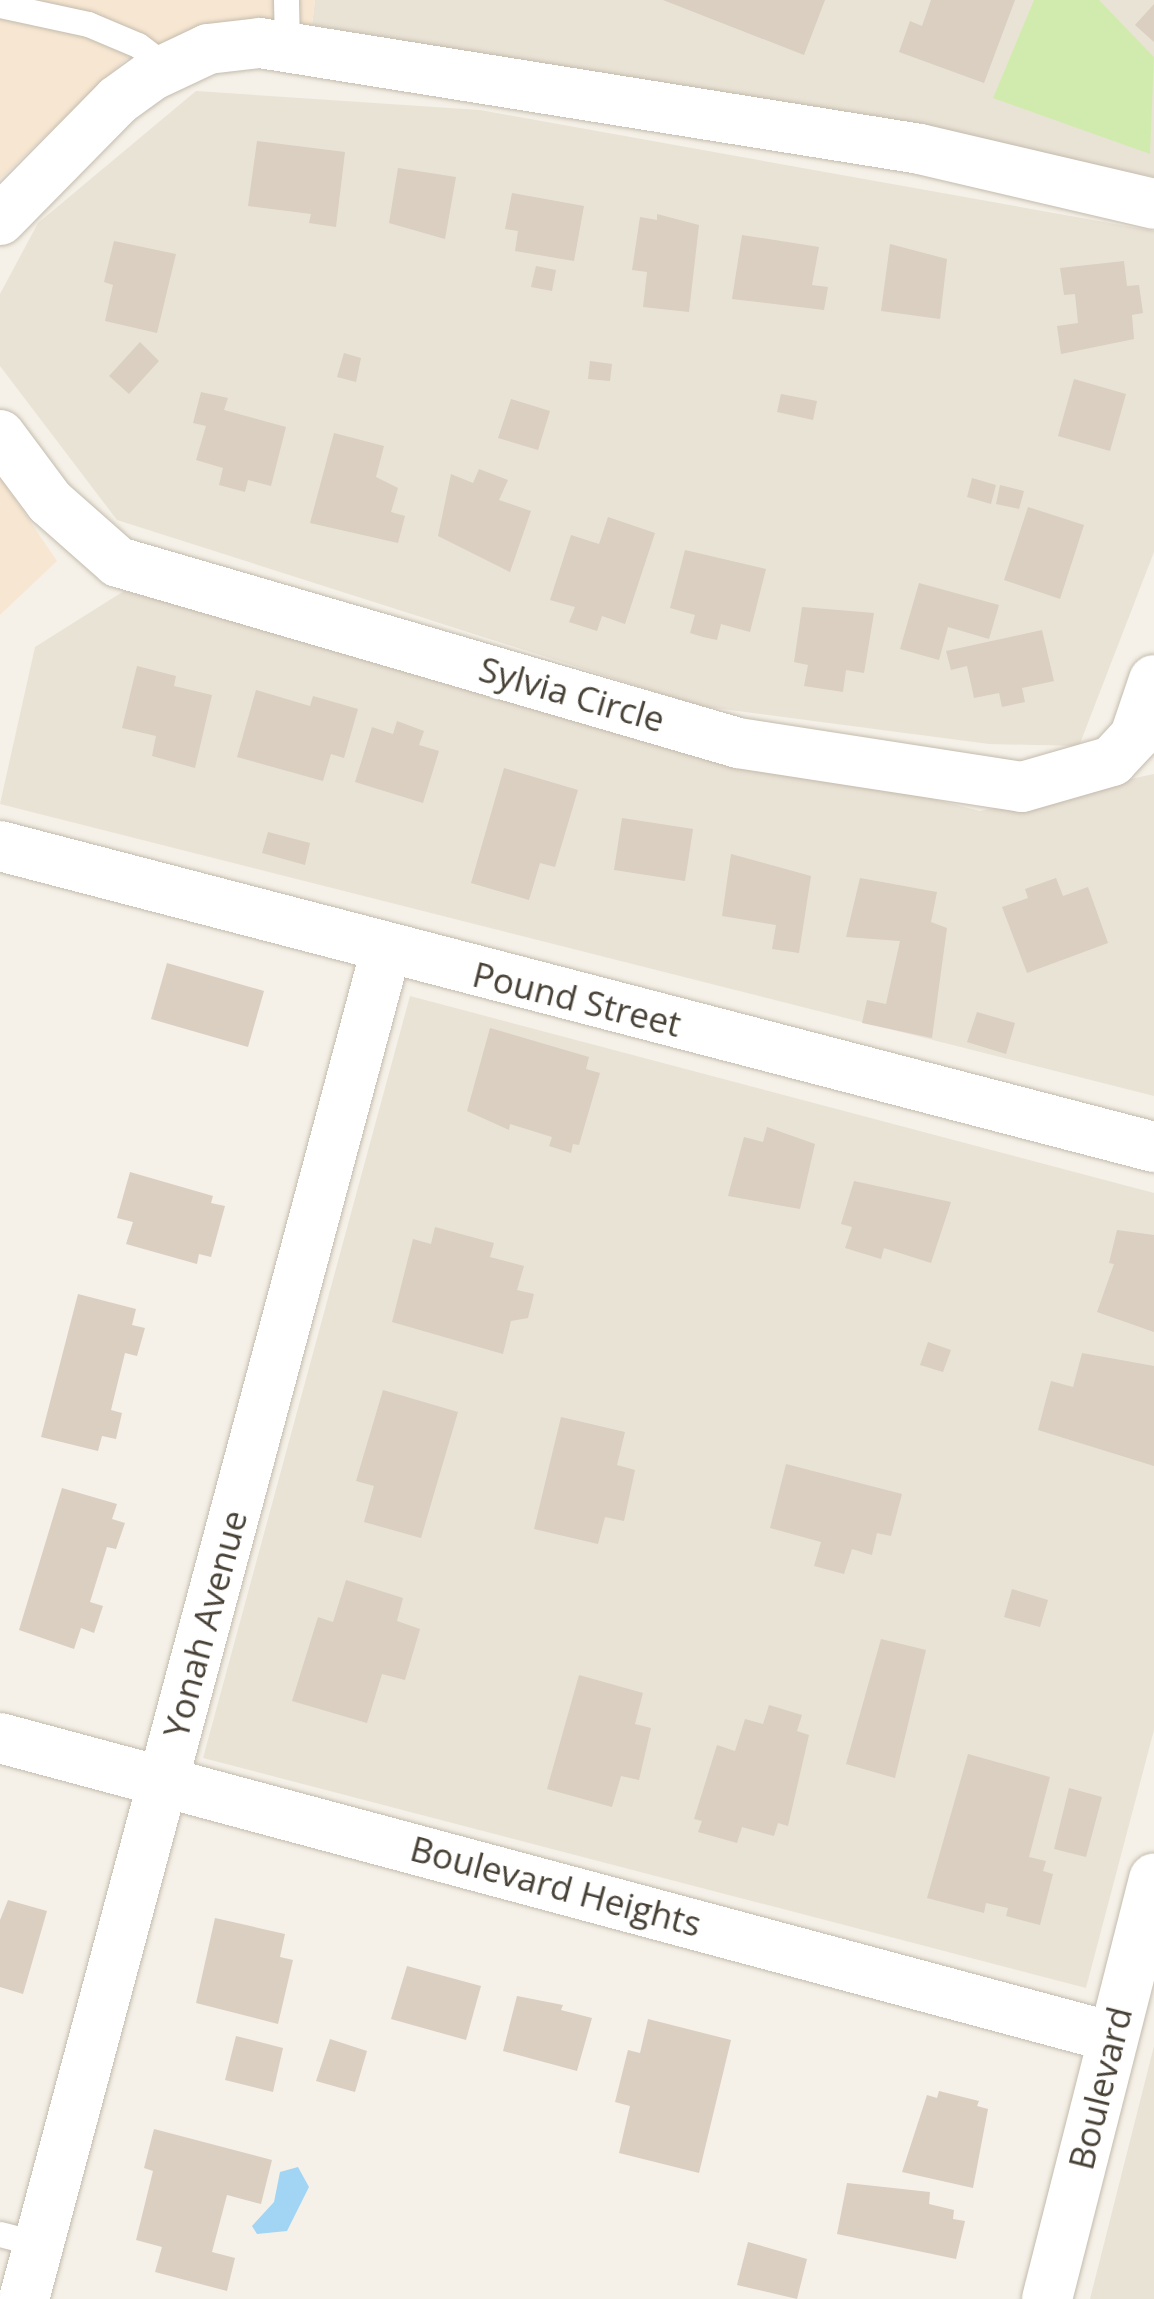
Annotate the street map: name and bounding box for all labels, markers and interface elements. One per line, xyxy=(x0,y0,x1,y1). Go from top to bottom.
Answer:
street label: Sylvia Circle xyxy=(474,648,670,740)
street label: Pound Street xyxy=(468,953,686,1045)
street label: Yonah Avenue xyxy=(154,1506,256,1742)
street label: Boulevard Heights xyxy=(406,1827,706,1945)
street label: Boulevard xyxy=(1060,2002,1140,2174)

